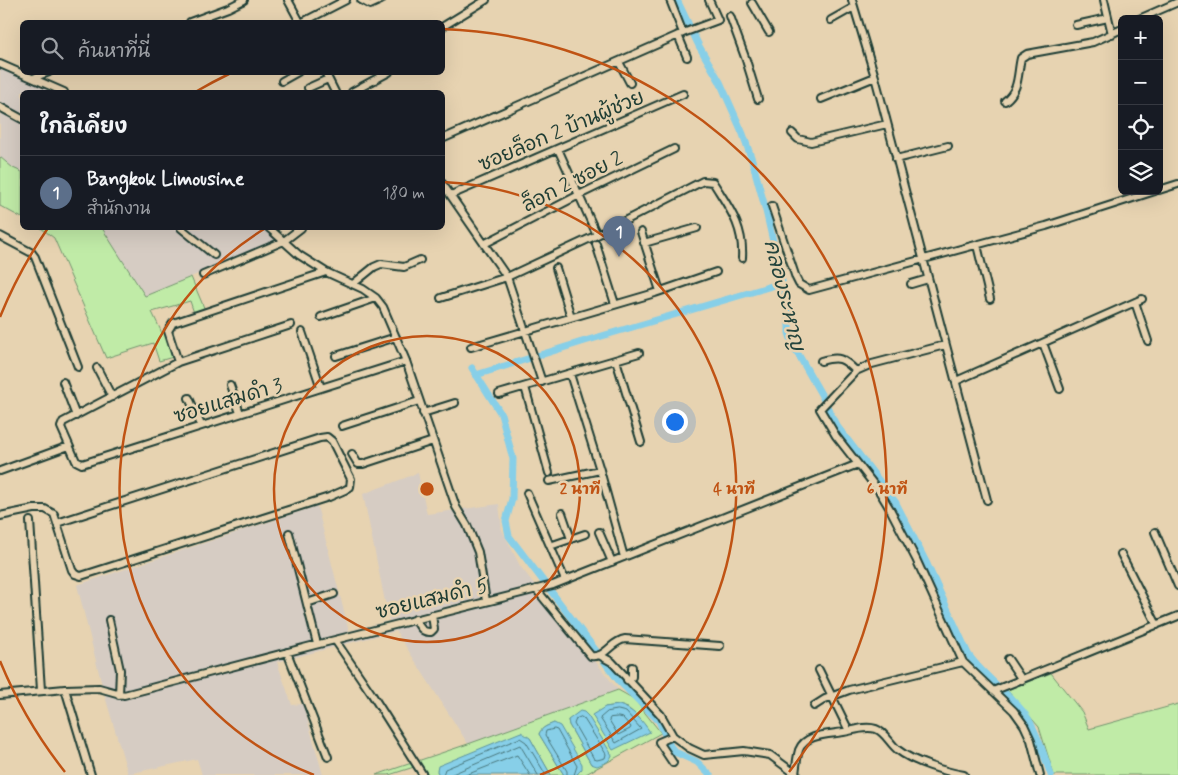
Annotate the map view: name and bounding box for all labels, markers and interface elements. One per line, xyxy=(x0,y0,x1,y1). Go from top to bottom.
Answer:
map controls xyxy=(1118,15,1163,195)
button: + xyxy=(1118,15,1163,60)
search box xyxy=(20,20,445,75)
icon: search xyxy=(38,34,66,62)
text: ค้นหาที่นี่ xyxy=(78,39,150,64)
button: − xyxy=(1118,60,1163,105)
street label: ซอยล็อก 2 บ้านผู้ช่วย xyxy=(474,83,649,179)
button: locate xyxy=(1118,105,1163,150)
text: ใกล้เคียง xyxy=(40,113,127,141)
street label: ล็อก 2 ซอย 2 xyxy=(517,144,628,219)
button: layers xyxy=(1118,150,1163,195)
text: Bangkok Limousine xyxy=(87,167,244,192)
text: 1 xyxy=(52,183,60,204)
text: 180 m xyxy=(382,183,425,204)
text: สำนักงาน xyxy=(87,199,150,220)
pin: 1 xyxy=(603,216,635,257)
water label: คลองระหาญ xyxy=(757,237,812,356)
street label: ซอยแสมดำ 3 xyxy=(171,371,286,431)
your location xyxy=(662,409,688,435)
text: 2 นาที xyxy=(560,479,600,500)
text: 4 นาที xyxy=(713,479,755,500)
text: 6 นาที xyxy=(867,479,908,500)
centre of rings xyxy=(418,480,436,498)
street label: ซอยแสมดำ 5 xyxy=(373,571,492,626)

